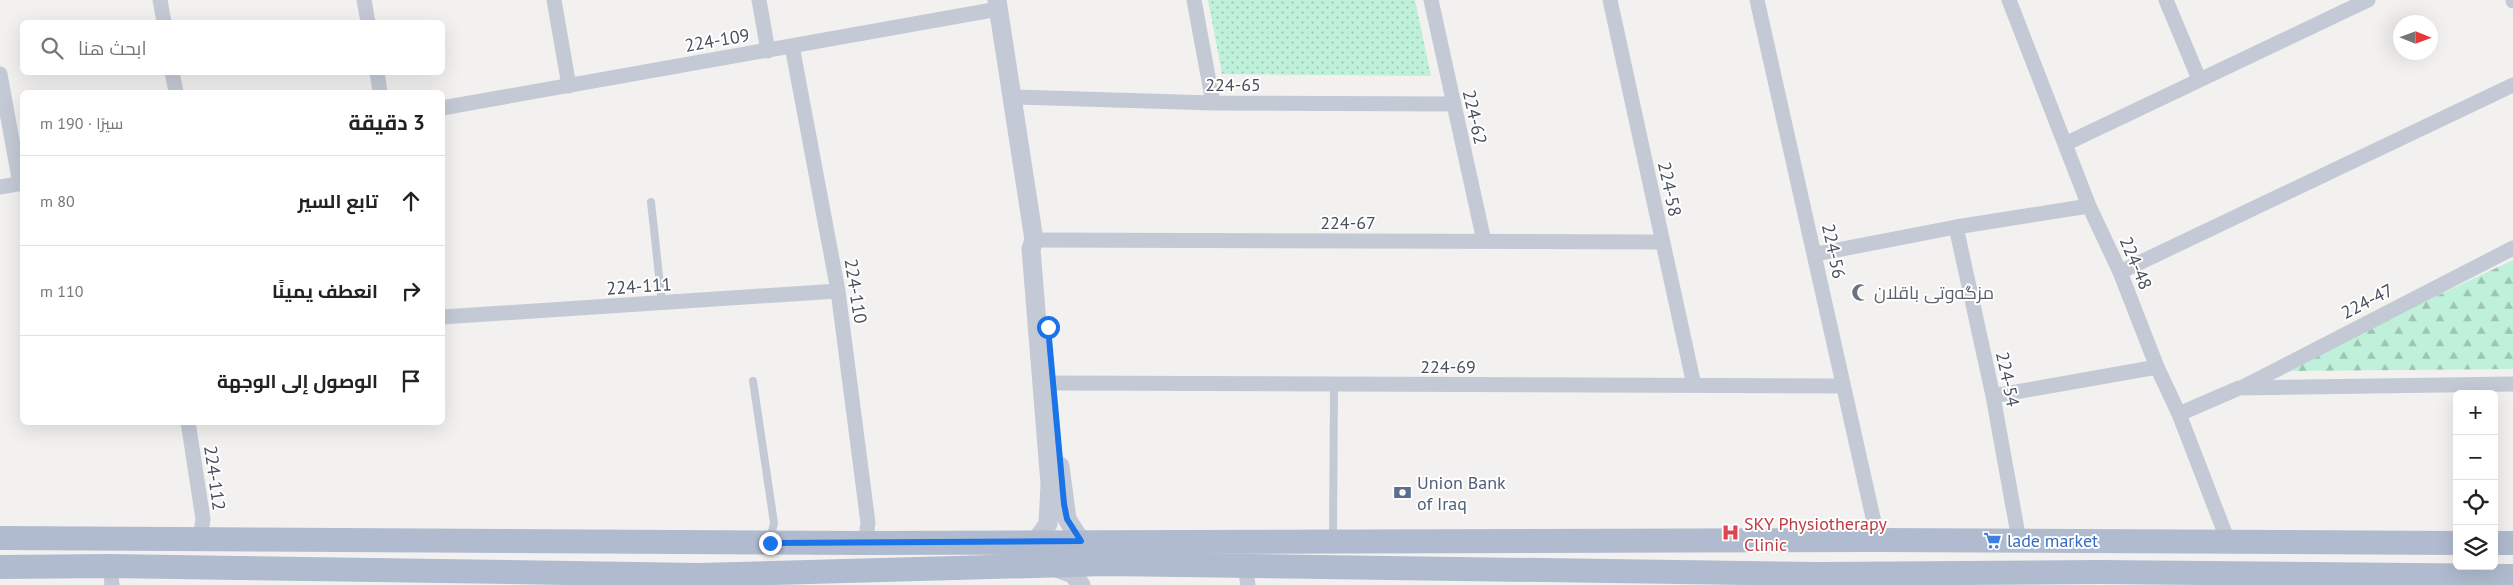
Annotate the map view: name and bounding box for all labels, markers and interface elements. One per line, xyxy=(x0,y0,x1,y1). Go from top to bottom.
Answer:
north arrow xyxy=(2393,15,2438,60)
search box xyxy=(20,20,445,75)
street label: 224-109 xyxy=(683,23,751,57)
icon: search xyxy=(38,34,66,62)
text: ابحث هنا xyxy=(78,36,147,60)
street label: 224-65 xyxy=(1205,73,1261,96)
street label: 224-62 xyxy=(1458,87,1492,147)
text: 3 دقيقة xyxy=(348,109,425,136)
text: سيرًا · 190 m xyxy=(40,113,123,133)
street label: 224-58 xyxy=(1653,159,1687,219)
icon: ahead xyxy=(397,187,425,215)
text: تابع السير xyxy=(298,189,378,213)
text: 80 m xyxy=(40,191,75,211)
street label: 224-67 xyxy=(1320,211,1376,234)
street label: 224-56 xyxy=(1817,221,1851,281)
street label: 224-48 xyxy=(2115,233,2157,293)
street label: 224-110 xyxy=(840,257,872,325)
street label: 224-111 xyxy=(606,272,672,300)
icon: right xyxy=(397,277,425,305)
street label: 224-47 xyxy=(2337,278,2397,324)
text: انعطف يمينًا xyxy=(272,279,378,303)
text: 110 m xyxy=(40,281,83,301)
place label: مزگه‌وتی باقلان xyxy=(1874,281,1994,304)
mosque icon: مزگه‌وتی باقلان xyxy=(1850,282,1870,302)
route start xyxy=(1037,316,1060,339)
street label: 224-54 xyxy=(1991,349,2025,409)
street label: 224-69 xyxy=(1420,355,1476,378)
icon: arrive xyxy=(397,367,425,395)
text: الوصول إلى الوجهة xyxy=(217,369,378,393)
map controls xyxy=(2453,390,2498,570)
button: + xyxy=(2453,390,2498,435)
button: − xyxy=(2453,435,2498,480)
street label: 224-112 xyxy=(199,444,231,512)
place label: Union Bank of Iraq xyxy=(1417,471,1506,515)
button: locate xyxy=(2453,480,2498,525)
bank icon: Union Bank of Iraq xyxy=(1393,482,1413,502)
place label: SKY Physiotherapy Clinic xyxy=(1744,512,1887,556)
hospital icon: SKY Physiotherapy Clinic xyxy=(1720,523,1740,543)
button: layers xyxy=(2453,525,2498,570)
place label: lade market xyxy=(2007,529,2098,552)
supermarket icon: lade market xyxy=(1983,530,2003,550)
route end xyxy=(759,532,782,555)

